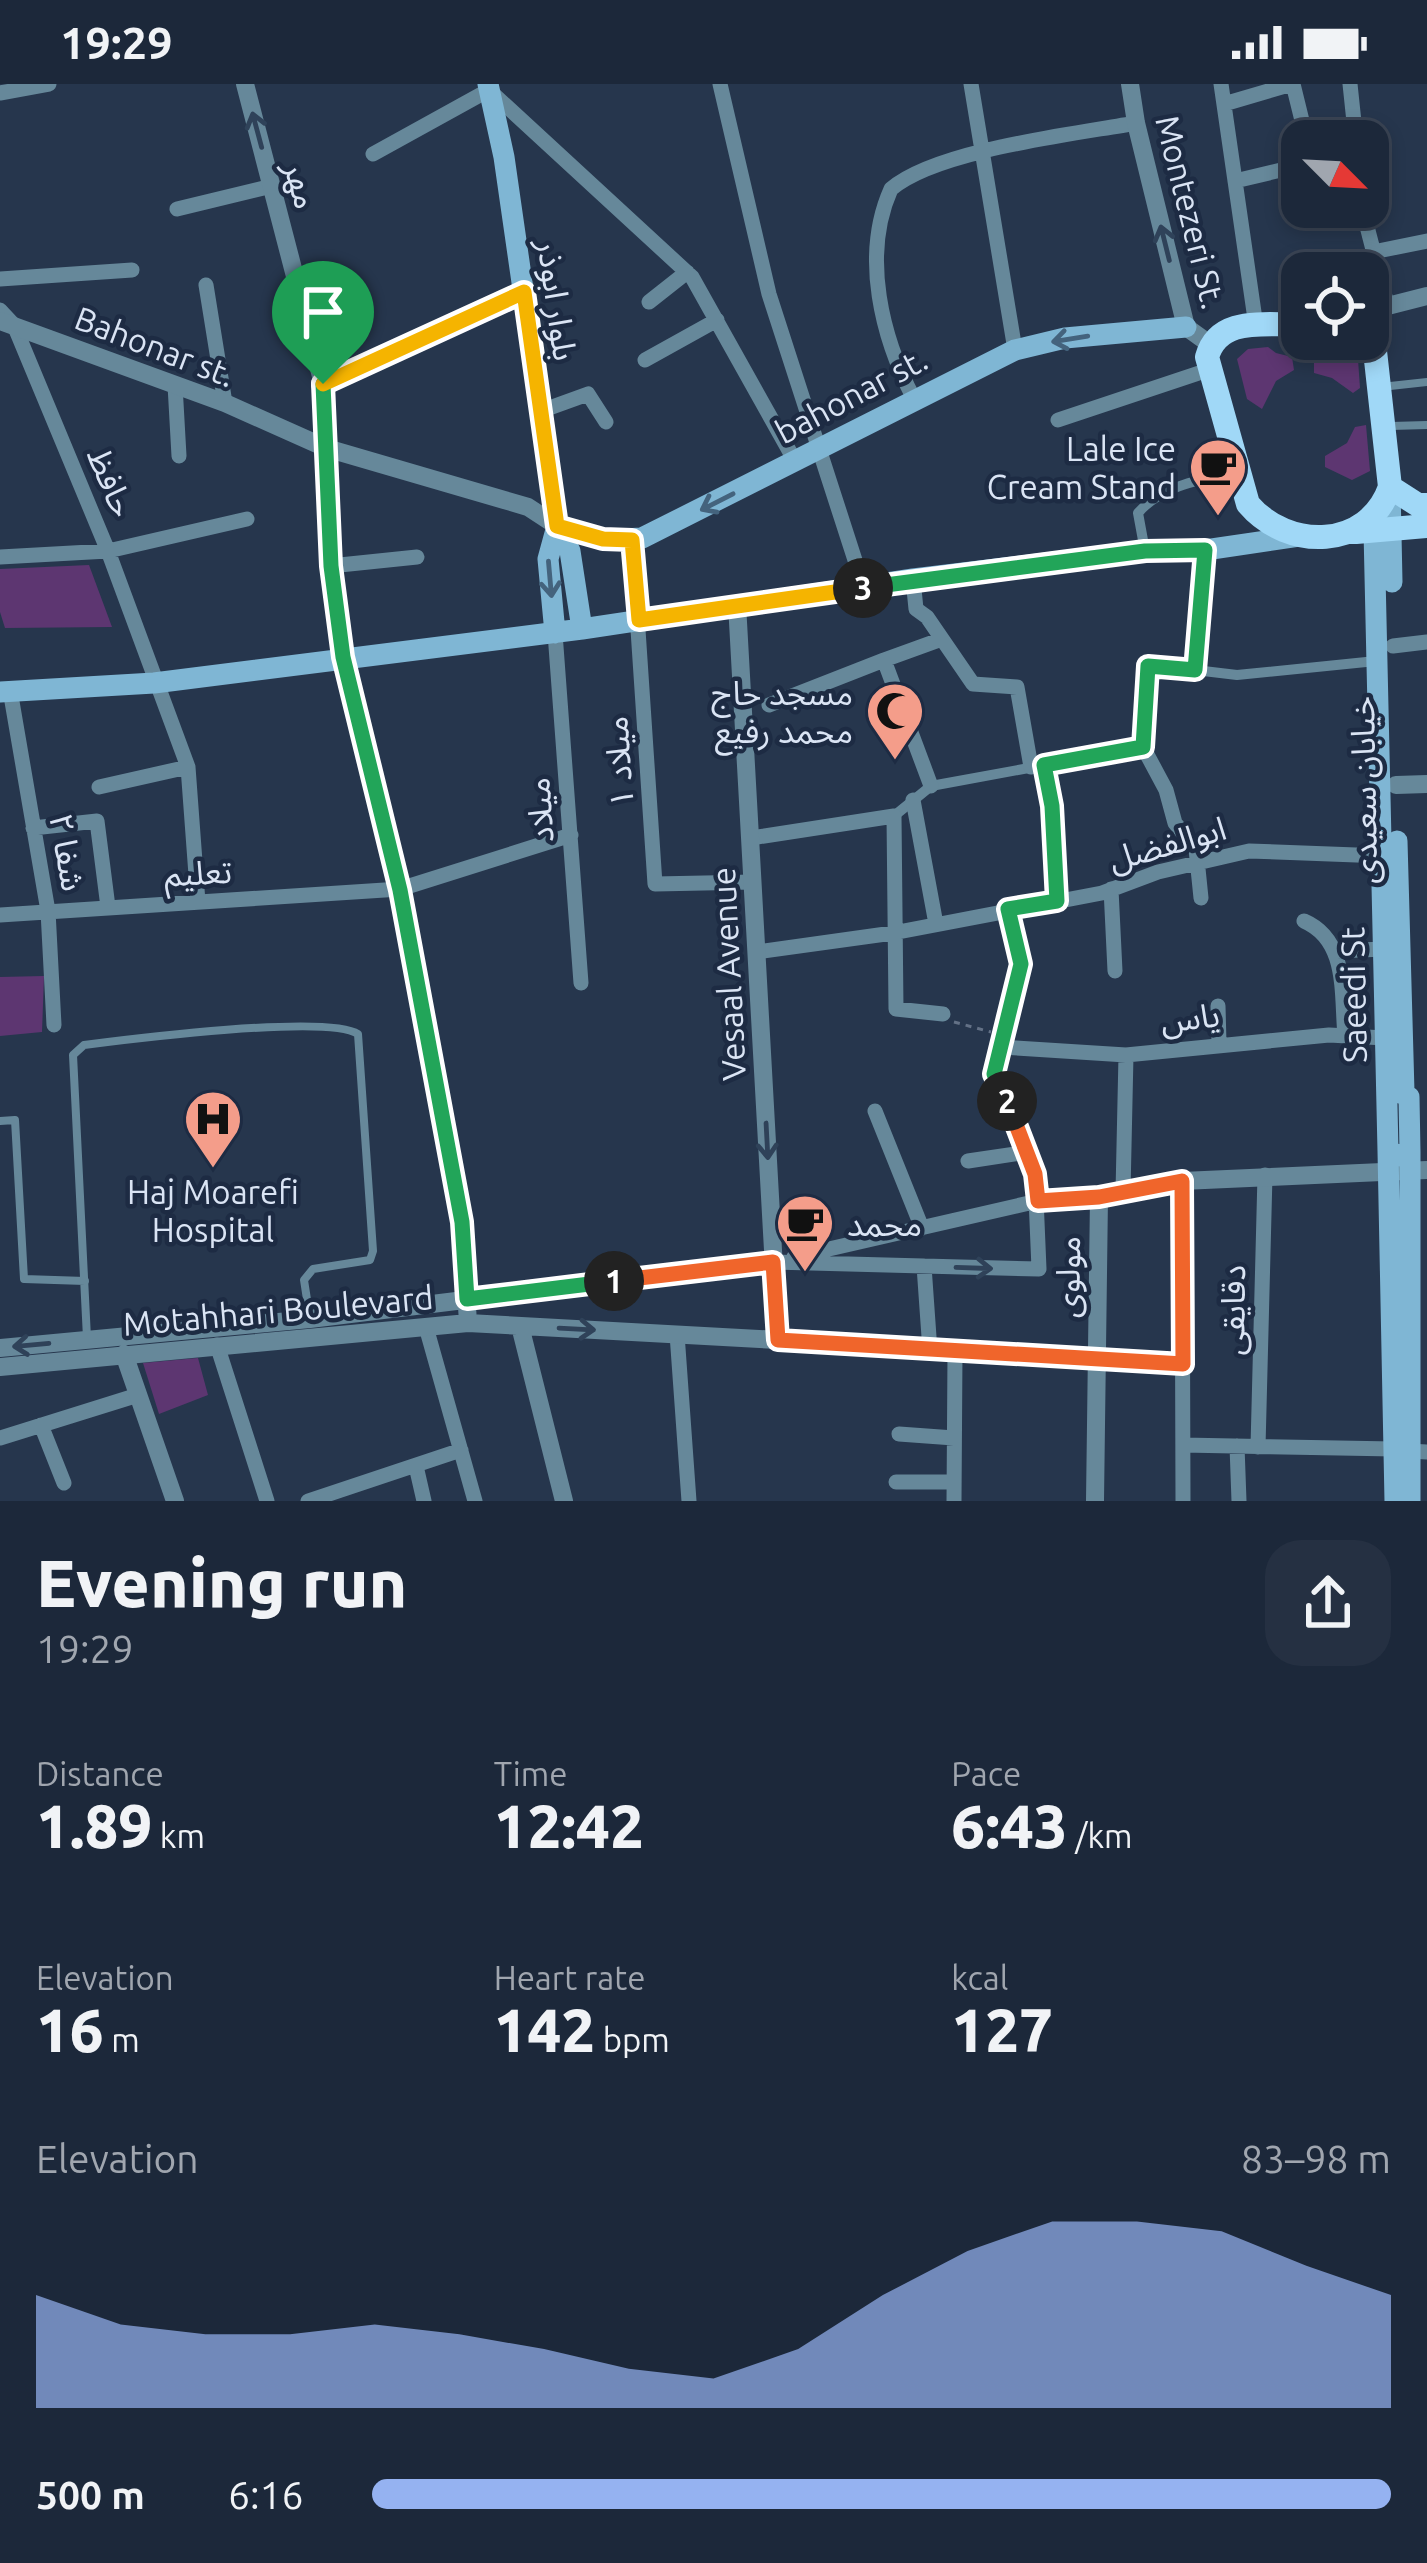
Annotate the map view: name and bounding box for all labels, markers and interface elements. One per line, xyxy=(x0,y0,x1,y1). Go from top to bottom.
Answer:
text: 19:29 xyxy=(60,17,173,68)
one-way arrow xyxy=(244,111,266,149)
street label: Montezeri St. xyxy=(1149,112,1233,312)
north arrow xyxy=(1281,120,1389,228)
map controls xyxy=(1281,120,1389,360)
street label: مهر xyxy=(276,156,326,213)
one-way arrow xyxy=(1153,225,1175,263)
street label: بلوار ابوذر xyxy=(529,236,585,363)
button: locate xyxy=(1281,252,1389,360)
pin xyxy=(272,261,374,384)
icon: arrive xyxy=(290,279,356,345)
street label: Bahonar st. xyxy=(70,299,240,393)
one-way arrow xyxy=(1051,328,1090,351)
street label: bahonar st. xyxy=(769,340,933,450)
place label: Lale Ice Cream Stand xyxy=(987,430,1176,505)
cafe icon: Lale Ice Cream Stand xyxy=(1187,436,1249,518)
street label: حافظ xyxy=(81,442,143,522)
one-way arrow xyxy=(701,491,736,514)
pin: 3 xyxy=(833,558,893,618)
one-way arrow xyxy=(539,559,562,598)
text: 3 xyxy=(854,569,872,606)
place label: مسجد حاج محمد رفیع xyxy=(711,674,853,756)
mosque icon: مسجد حاج محمد رفیع xyxy=(864,680,926,762)
street label: خیابان سعیدی xyxy=(1343,696,1385,884)
street label: میلاد ۱ xyxy=(596,715,640,809)
street label: میلاد xyxy=(518,776,560,844)
street label: ابوالفضل xyxy=(1104,809,1231,879)
street label: شفا ۲ xyxy=(43,810,93,894)
street label: تعلیم xyxy=(163,852,233,900)
street label: Vesaal Avenue xyxy=(704,866,752,1082)
street label: Saeedi St xyxy=(1333,927,1373,1063)
street label: یاس xyxy=(1158,995,1222,1041)
pin: 2 xyxy=(977,1071,1037,1131)
text: 2 xyxy=(998,1082,1016,1119)
hospital icon: Haj Moarefi Hospital xyxy=(182,1088,244,1170)
one-way arrow xyxy=(756,1121,779,1160)
place label: Haj Moarefi Hospital xyxy=(127,1173,299,1248)
cafe icon: محمد xyxy=(774,1192,836,1274)
place label: محمد xyxy=(847,1205,922,1242)
street label: مولوی xyxy=(1048,1236,1088,1318)
pin: 1 xyxy=(584,1251,644,1311)
one-way arrow xyxy=(954,1256,993,1279)
text: 1 xyxy=(605,1262,623,1299)
street label: دقایقی xyxy=(1213,1264,1253,1356)
street label: Motahhari Boulevard xyxy=(121,1278,435,1342)
one-way arrow xyxy=(557,1318,596,1341)
one-way arrow xyxy=(12,1334,51,1357)
button: share xyxy=(1265,1540,1391,1666)
text: Evening run xyxy=(36,1545,407,1619)
text: 19:29 xyxy=(36,1627,134,1670)
text: Distance xyxy=(36,1755,164,1792)
text: Time xyxy=(494,1755,567,1792)
text: Pace xyxy=(951,1755,1021,1792)
text: 1.89 xyxy=(36,1792,152,1859)
text: 12:42 xyxy=(494,1792,644,1859)
text: 6:43 xyxy=(951,1792,1068,1859)
text: km xyxy=(152,1817,205,1854)
text: /km xyxy=(1068,1817,1133,1854)
text: Elevation xyxy=(36,1959,174,1996)
text: Heart rate xyxy=(494,1959,645,1996)
text: kcal xyxy=(951,1959,1008,1996)
text: 16 xyxy=(36,1996,104,2063)
text: 142 xyxy=(494,1996,595,2063)
text: 127 xyxy=(951,1996,1053,2063)
text: m xyxy=(104,2021,140,2058)
text: bpm xyxy=(595,2021,670,2058)
text: Elevation xyxy=(36,2137,199,2180)
text: 83–98 m xyxy=(1241,2137,1391,2180)
text: 500 m xyxy=(36,2473,145,2516)
text: 6:16 xyxy=(228,2473,304,2516)

